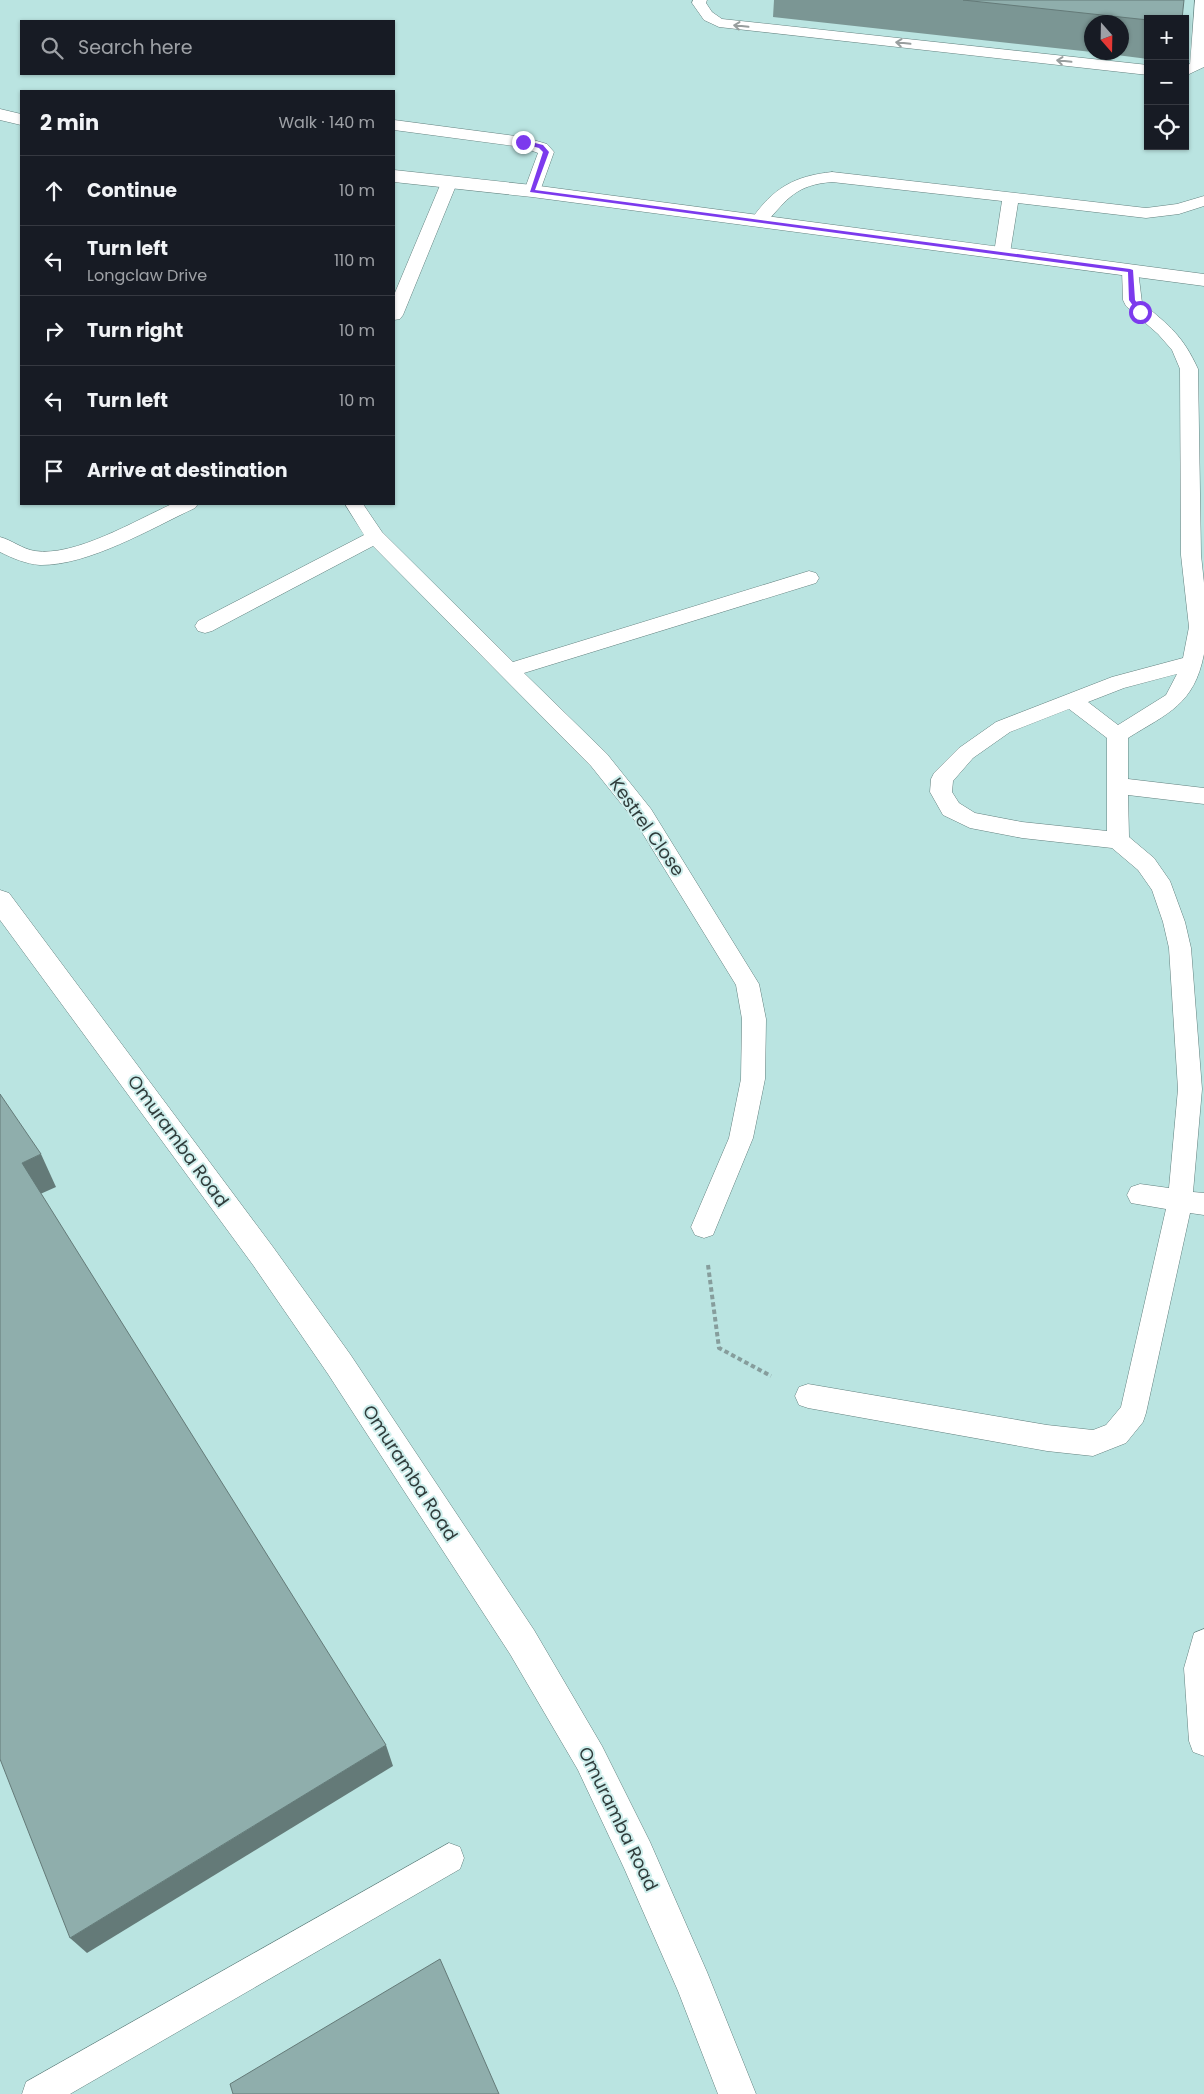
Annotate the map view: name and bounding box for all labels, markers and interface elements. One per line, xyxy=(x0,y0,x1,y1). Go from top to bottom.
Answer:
north arrow xyxy=(1084,15,1129,60)
map controls xyxy=(1144,15,1189,150)
button: + xyxy=(1144,15,1189,60)
search box xyxy=(20,20,395,75)
one-way arrow xyxy=(734,21,750,31)
icon: search xyxy=(38,34,66,62)
text: Search here xyxy=(78,34,192,61)
one-way arrow xyxy=(895,38,911,48)
one-way arrow xyxy=(1057,56,1073,66)
button: − xyxy=(1144,60,1189,105)
button: locate xyxy=(1144,105,1189,150)
text: 2 min xyxy=(40,108,99,137)
text: Walk · 140 m xyxy=(278,111,375,134)
route end xyxy=(512,131,535,154)
icon: ahead xyxy=(40,177,68,205)
text: Continue xyxy=(87,177,177,204)
text: 10 m xyxy=(339,179,375,202)
text: Turn left xyxy=(87,235,168,262)
icon: left xyxy=(40,247,68,275)
text: 110 m xyxy=(334,249,375,272)
text: Longclaw Drive xyxy=(87,264,207,287)
route start xyxy=(1129,301,1152,324)
icon: right xyxy=(40,317,68,345)
text: Turn right xyxy=(87,317,183,344)
text: 10 m xyxy=(339,319,375,342)
icon: left xyxy=(40,387,68,415)
text: Turn left xyxy=(87,387,168,414)
text: 10 m xyxy=(339,389,375,412)
icon: arrive xyxy=(40,457,68,485)
text: Arrive at destination xyxy=(87,457,288,484)
street label: Kestrel Close xyxy=(604,772,691,881)
street label: Omuramba Road xyxy=(122,1070,235,1212)
street label: Omuramba Road xyxy=(357,1400,464,1546)
street label: Omuramba Road xyxy=(573,1742,664,1895)

